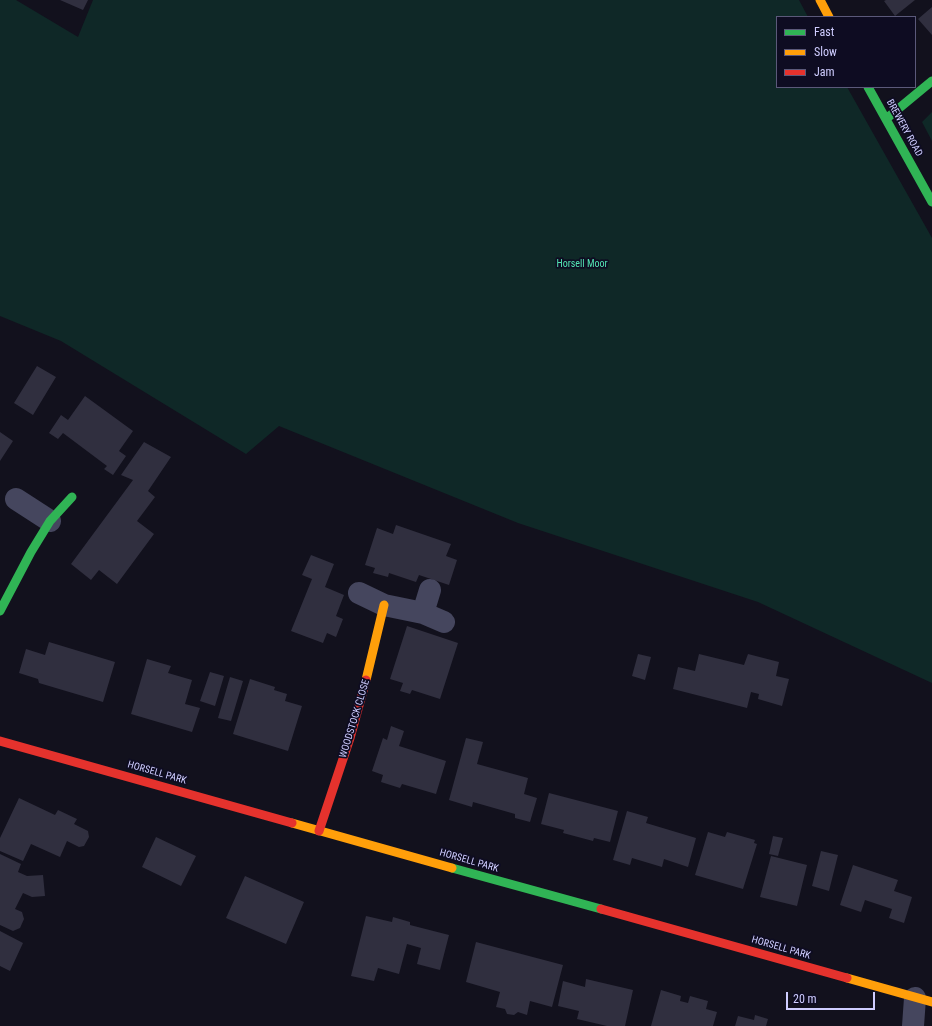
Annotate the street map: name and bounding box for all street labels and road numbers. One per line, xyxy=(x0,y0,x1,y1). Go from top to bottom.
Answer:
street label: BREWERY ROAD xyxy=(883,97,925,159)
street label: WOODSTOCK CLOSE xyxy=(337,678,373,760)
street label: HORSELL PARK xyxy=(126,759,188,787)
street label: HORSELL PARK xyxy=(438,847,500,875)
street label: HORSELL PARK xyxy=(750,934,812,962)

